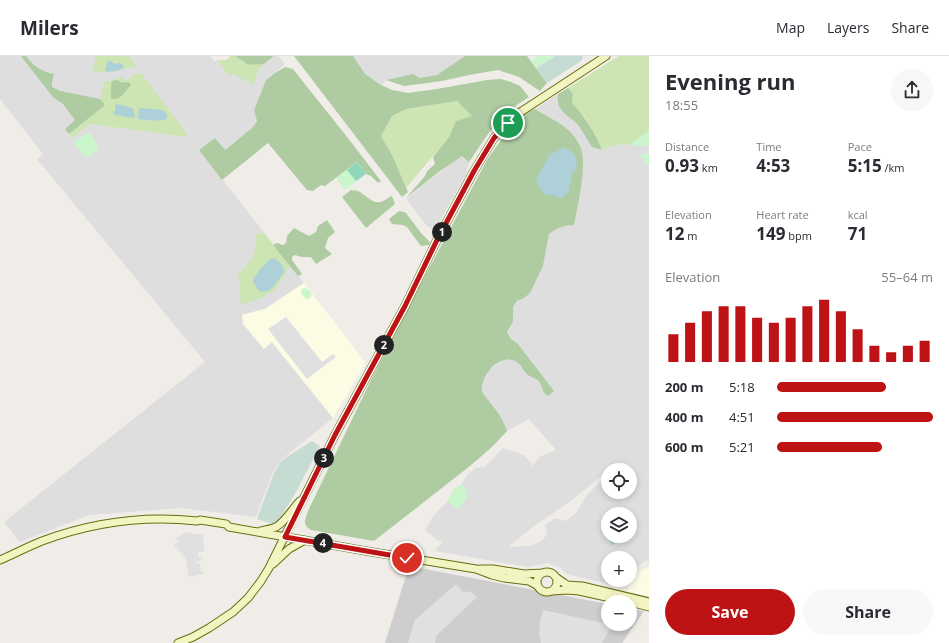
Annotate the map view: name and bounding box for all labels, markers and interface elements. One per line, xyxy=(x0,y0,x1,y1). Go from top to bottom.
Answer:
text: Milers xyxy=(20,15,79,41)
text: Map xyxy=(776,18,805,37)
text: Layers xyxy=(827,18,869,37)
text: Share xyxy=(891,18,929,37)
text: Evening run xyxy=(665,66,796,96)
button: share xyxy=(891,69,933,111)
text: 18:55 xyxy=(665,96,698,114)
pin xyxy=(491,106,525,140)
icon: arrive xyxy=(497,112,519,134)
text: Distance xyxy=(665,139,709,154)
text: Time xyxy=(756,139,782,154)
text: Pace xyxy=(848,139,872,154)
text: 0.93 xyxy=(665,154,699,177)
text: 4:53 xyxy=(756,154,790,177)
text: 5:15 xyxy=(848,154,882,177)
text: km xyxy=(699,160,718,175)
text: /km xyxy=(882,160,905,175)
text: Elevation xyxy=(665,207,712,222)
text: Heart rate xyxy=(756,207,809,222)
text: kcal xyxy=(848,207,868,222)
pin: 1 xyxy=(432,222,452,242)
text: 12 xyxy=(665,222,684,245)
text: 149 xyxy=(756,222,786,245)
text: 71 xyxy=(848,222,867,245)
text: 1 xyxy=(439,224,445,239)
text: m xyxy=(684,228,698,243)
text: bpm xyxy=(786,228,812,243)
text: Elevation xyxy=(665,268,720,286)
text: 55–64 m xyxy=(881,268,933,286)
pin: 2 xyxy=(374,335,394,355)
text: 2 xyxy=(381,337,387,352)
text: 200 m xyxy=(665,378,703,396)
text: 5:18 xyxy=(729,378,755,396)
text: 400 m xyxy=(665,408,703,426)
text: 4:51 xyxy=(729,408,755,426)
text: 600 m xyxy=(665,438,703,456)
text: 5:21 xyxy=(729,438,755,456)
pin: 3 xyxy=(314,448,334,468)
text: 3 xyxy=(321,450,327,465)
map controls xyxy=(601,463,637,631)
button: locate xyxy=(601,463,637,499)
button: layers xyxy=(601,507,637,543)
pin: 4 xyxy=(313,533,333,553)
text: 4 xyxy=(320,535,326,550)
pin xyxy=(390,541,424,575)
icon: check xyxy=(396,547,418,569)
button: + xyxy=(601,551,637,587)
button: Save xyxy=(665,589,795,635)
button: Share xyxy=(803,589,933,635)
button: − xyxy=(601,595,637,631)

